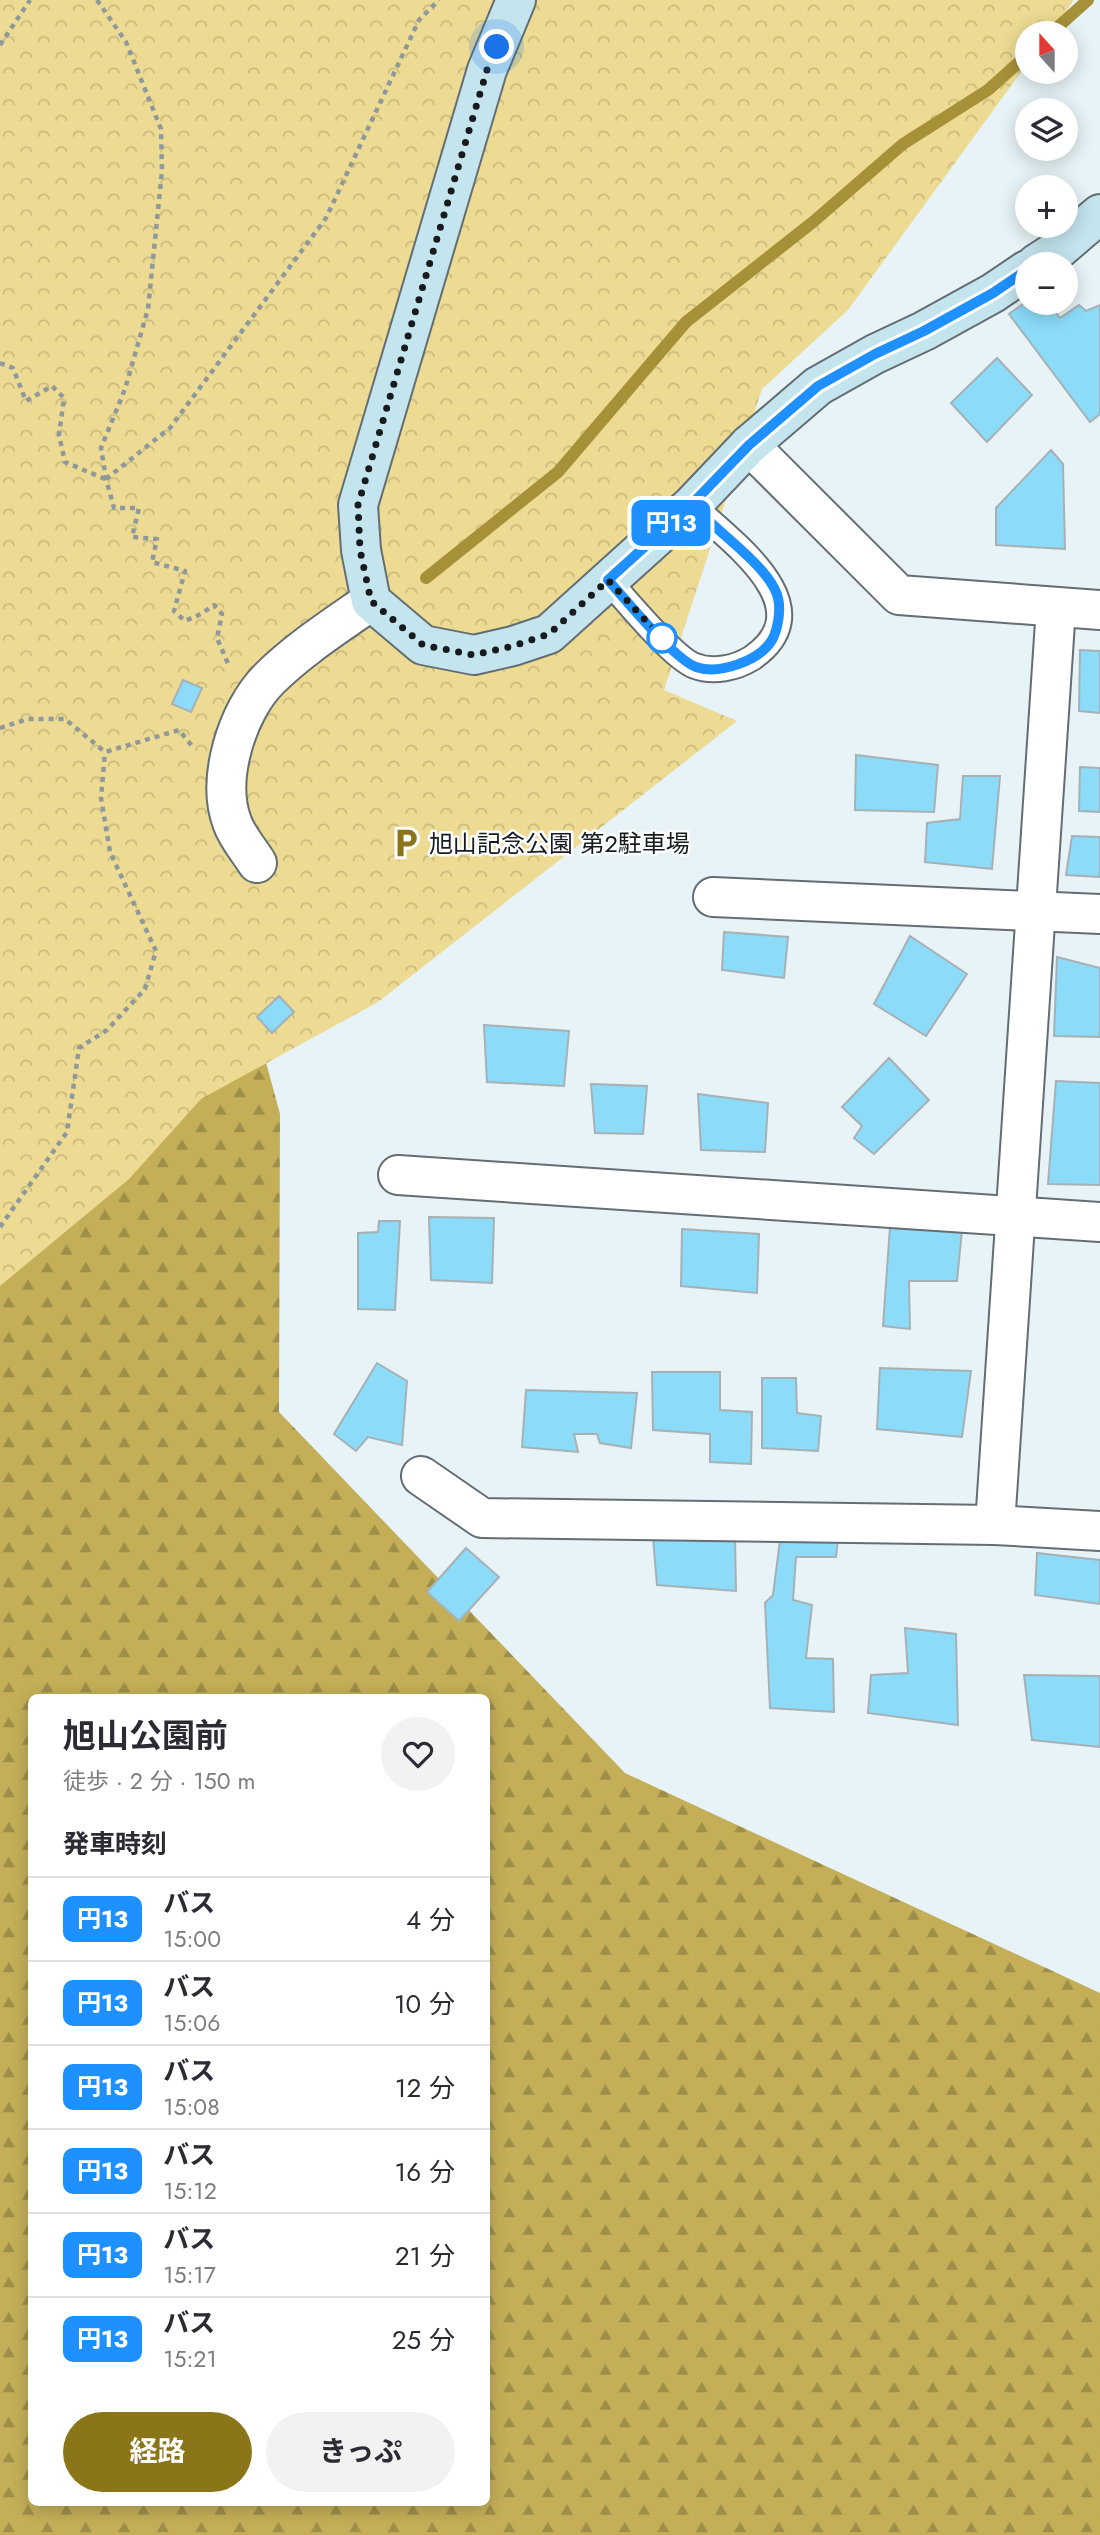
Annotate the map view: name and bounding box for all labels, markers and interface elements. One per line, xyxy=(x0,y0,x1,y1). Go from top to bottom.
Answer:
north arrow xyxy=(1015,21,1078,84)
map controls xyxy=(1015,21,1078,315)
your location xyxy=(479,29,514,64)
button: layers xyxy=(1015,98,1078,161)
button: + xyxy=(1015,175,1078,238)
button: − xyxy=(1015,252,1078,315)
line badge: 円13 xyxy=(631,500,711,546)
text: 円13 xyxy=(645,505,697,540)
unlabelled marker xyxy=(647,623,677,653)
parking icon: 旭山記念公園 第2駐車場 xyxy=(389,826,423,860)
place label: 旭山記念公園 第2駐車場 xyxy=(429,826,690,861)
text: 旭山公園前 xyxy=(63,1712,228,1759)
button: heart xyxy=(381,1717,455,1791)
text: 徒歩 · 2 分 · 150 m xyxy=(63,1764,255,1798)
text: 発車時刻 xyxy=(63,1825,167,1863)
text: バス xyxy=(163,1884,215,1922)
text: 円13 xyxy=(77,1901,128,1936)
text: 4 分 xyxy=(406,1901,455,1939)
text: 15:00 xyxy=(163,1922,221,1956)
text: バス xyxy=(163,1968,215,2006)
text: 円13 xyxy=(77,1985,128,2020)
text: 10 分 xyxy=(394,1985,455,2023)
text: 15:06 xyxy=(163,2006,220,2040)
text: バス xyxy=(163,2052,215,2090)
text: 円13 xyxy=(77,2069,128,2104)
text: 12 分 xyxy=(395,2069,455,2107)
text: 15:08 xyxy=(163,2090,220,2124)
text: バス xyxy=(163,2136,215,2174)
text: 円13 xyxy=(77,2153,128,2188)
text: 16 分 xyxy=(395,2153,455,2191)
text: 15:12 xyxy=(163,2174,217,2208)
text: バス xyxy=(163,2220,215,2258)
text: 円13 xyxy=(77,2237,128,2272)
text: 21 分 xyxy=(395,2237,455,2275)
text: 15:17 xyxy=(163,2258,216,2292)
text: バス xyxy=(163,2304,215,2342)
text: 円13 xyxy=(77,2321,128,2356)
text: 25 分 xyxy=(392,2321,455,2359)
text: 15:21 xyxy=(163,2342,217,2376)
button: 経路 xyxy=(63,2412,252,2492)
button: きっぷ xyxy=(266,2412,455,2492)

